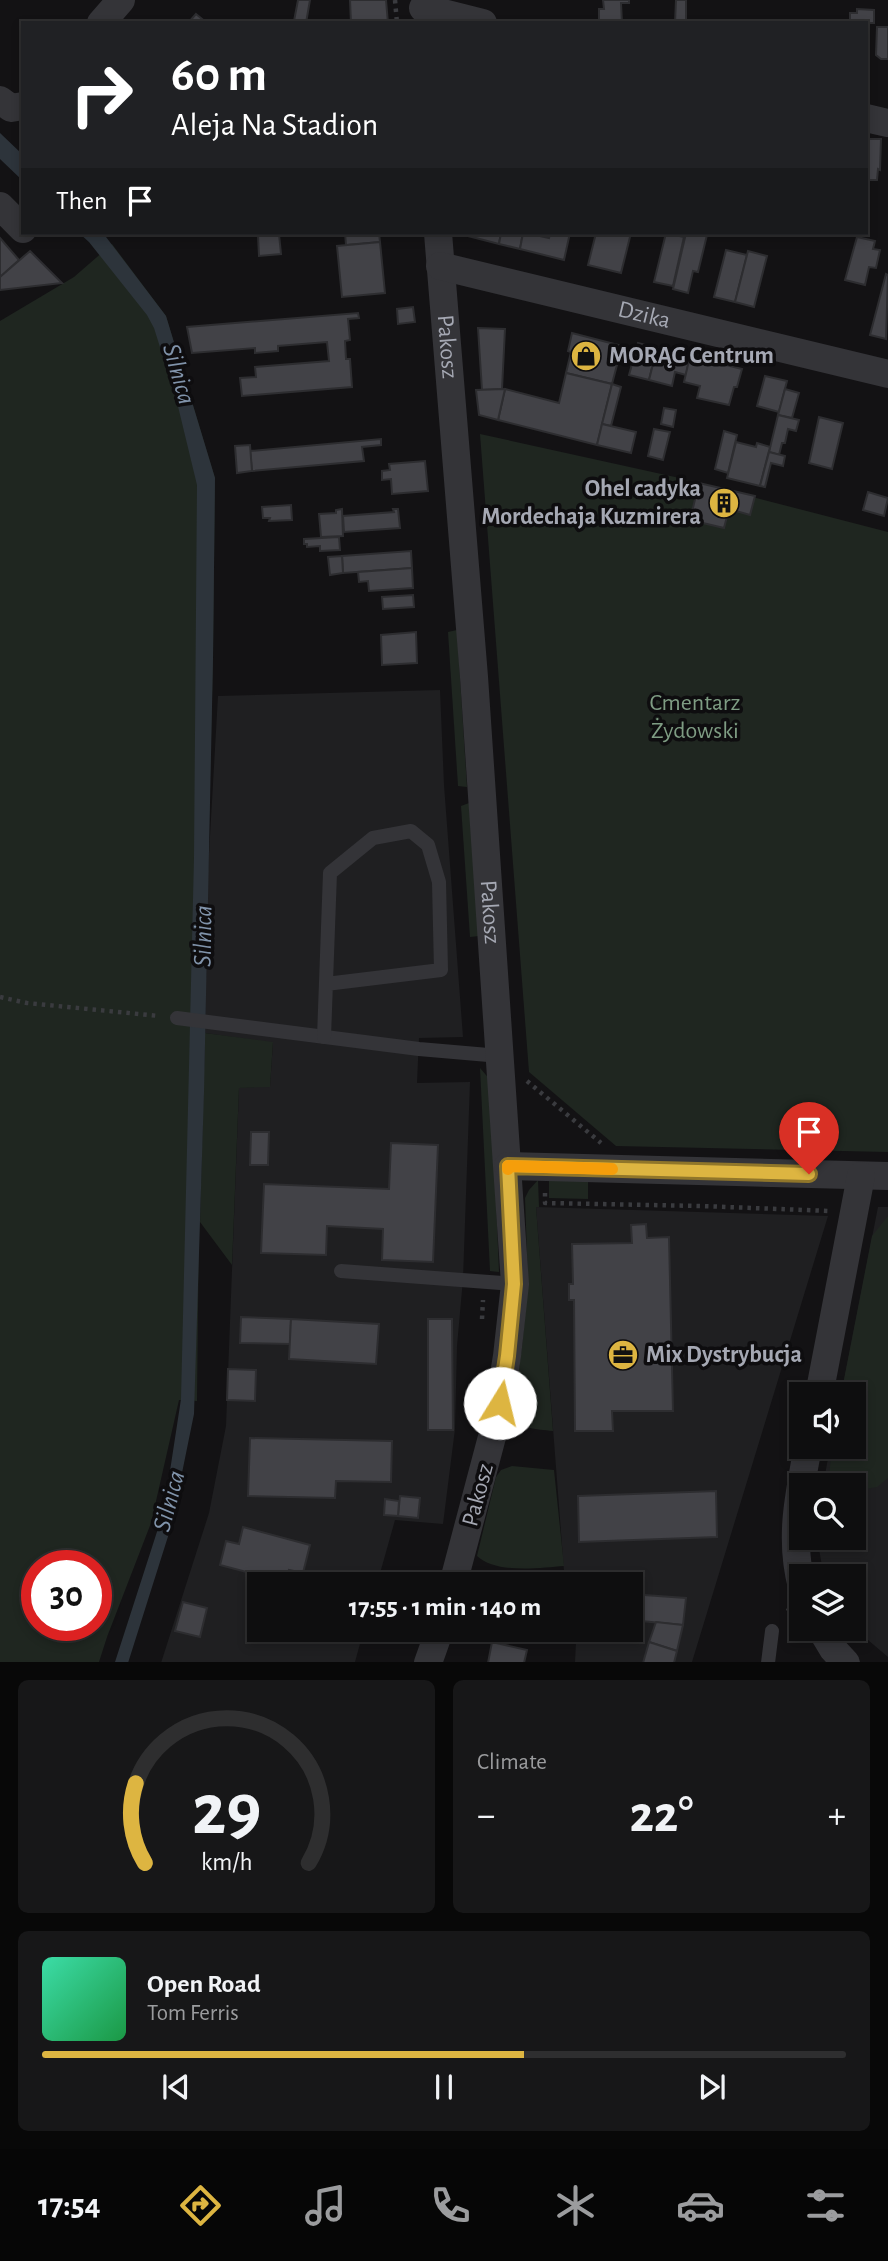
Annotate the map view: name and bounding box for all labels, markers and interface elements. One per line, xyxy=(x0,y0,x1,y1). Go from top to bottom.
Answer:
icon: right xyxy=(56,49,147,140)
text: 60 m xyxy=(171,51,267,100)
text: Aleja Na Stadion xyxy=(171,109,378,141)
icon: arrive xyxy=(121,182,159,220)
text: Then xyxy=(56,188,107,214)
street label: Dzika xyxy=(616,297,673,333)
street label: Pakosz xyxy=(433,314,462,380)
shop icon: MORĄG Centrum xyxy=(569,339,603,373)
water label: Silnica xyxy=(158,341,200,407)
place label: MORĄG Centrum xyxy=(609,344,774,368)
place label: Ohel cadyka Mordechaja Kuzmirera xyxy=(481,477,701,529)
building icon: Ohel cadyka Mordechaja Kuzmirera xyxy=(707,486,741,520)
park label: Cmentarz Żydowski xyxy=(650,691,741,743)
street label: Pakosz xyxy=(476,879,504,945)
water label: Silnica xyxy=(189,905,217,967)
pin xyxy=(779,1102,839,1174)
icon: arrive xyxy=(790,1113,828,1151)
office icon: Mix Dystrybucja xyxy=(606,1338,640,1372)
place label: Mix Dystrybucja xyxy=(646,1343,802,1367)
position arrow xyxy=(463,1366,537,1440)
map controls xyxy=(789,1382,866,1641)
button: sound xyxy=(789,1382,866,1459)
street label: Pakosz xyxy=(458,1461,498,1529)
water label: Silnica xyxy=(148,1468,190,1534)
button: search xyxy=(789,1473,866,1550)
speed limit sign: 30 xyxy=(21,1550,112,1641)
button: layers xyxy=(789,1564,866,1641)
text: 17:55 · 1 min · 140 m xyxy=(349,1594,541,1620)
text: Climate xyxy=(477,1751,547,1774)
text: 29 xyxy=(192,1775,261,1848)
text: 22° xyxy=(629,1789,694,1841)
text: − xyxy=(477,1797,495,1835)
text: + xyxy=(828,1797,846,1835)
text: km/h xyxy=(201,1849,252,1874)
text: Open Road xyxy=(147,1971,261,1997)
text: Tom Ferris xyxy=(147,2002,239,2025)
icon: previous xyxy=(157,2068,195,2106)
icon: pause xyxy=(425,2068,463,2106)
icon: next xyxy=(693,2068,731,2106)
icon: directions xyxy=(176,2181,225,2230)
icon: music xyxy=(301,2181,350,2230)
icon: phone xyxy=(426,2181,475,2230)
icon: climate xyxy=(551,2181,600,2230)
icon: car xyxy=(676,2181,725,2230)
icon: filters xyxy=(801,2181,850,2230)
text: 17:54 xyxy=(38,2189,101,2221)

